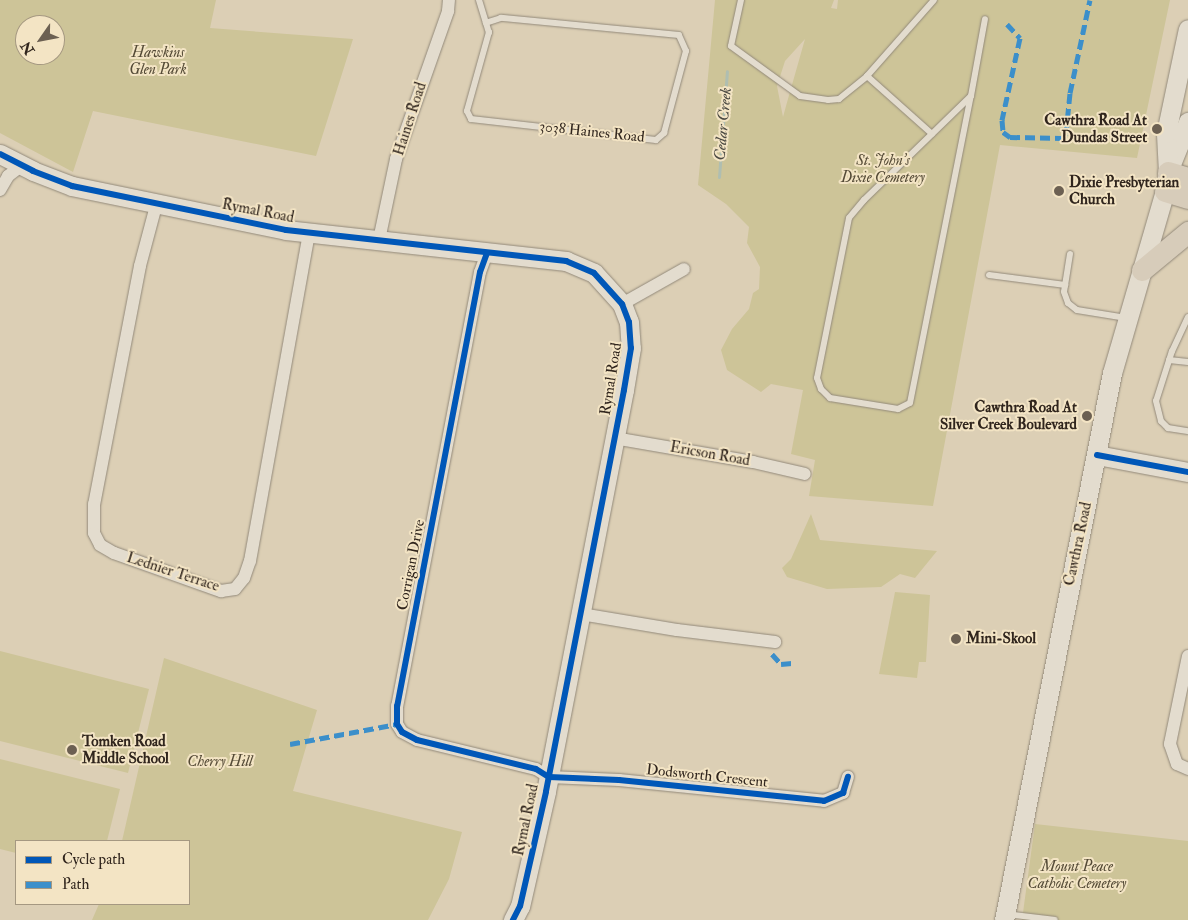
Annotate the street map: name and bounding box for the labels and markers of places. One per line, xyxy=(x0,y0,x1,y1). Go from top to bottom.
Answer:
place label: Cawthra Road At Dundas Street xyxy=(1044,111,1147,146)
marker: Cawthra Road At Dundas Street xyxy=(1151,123,1163,135)
place label: Dixie Presbyterian Church xyxy=(1069,173,1179,208)
marker: Dixie Presbyterian Church xyxy=(1053,185,1065,197)
place label: Cawthra Road At Silver Creek Boulevard xyxy=(940,398,1077,433)
marker: Cawthra Road At Silver Creek Boulevard xyxy=(1081,410,1093,422)
place label: Mini-Skool xyxy=(966,630,1036,648)
marker: Mini-Skool xyxy=(950,633,962,645)
place label: Tomken Road Middle School xyxy=(82,732,169,767)
marker: Tomken Road Middle School xyxy=(66,744,78,756)

